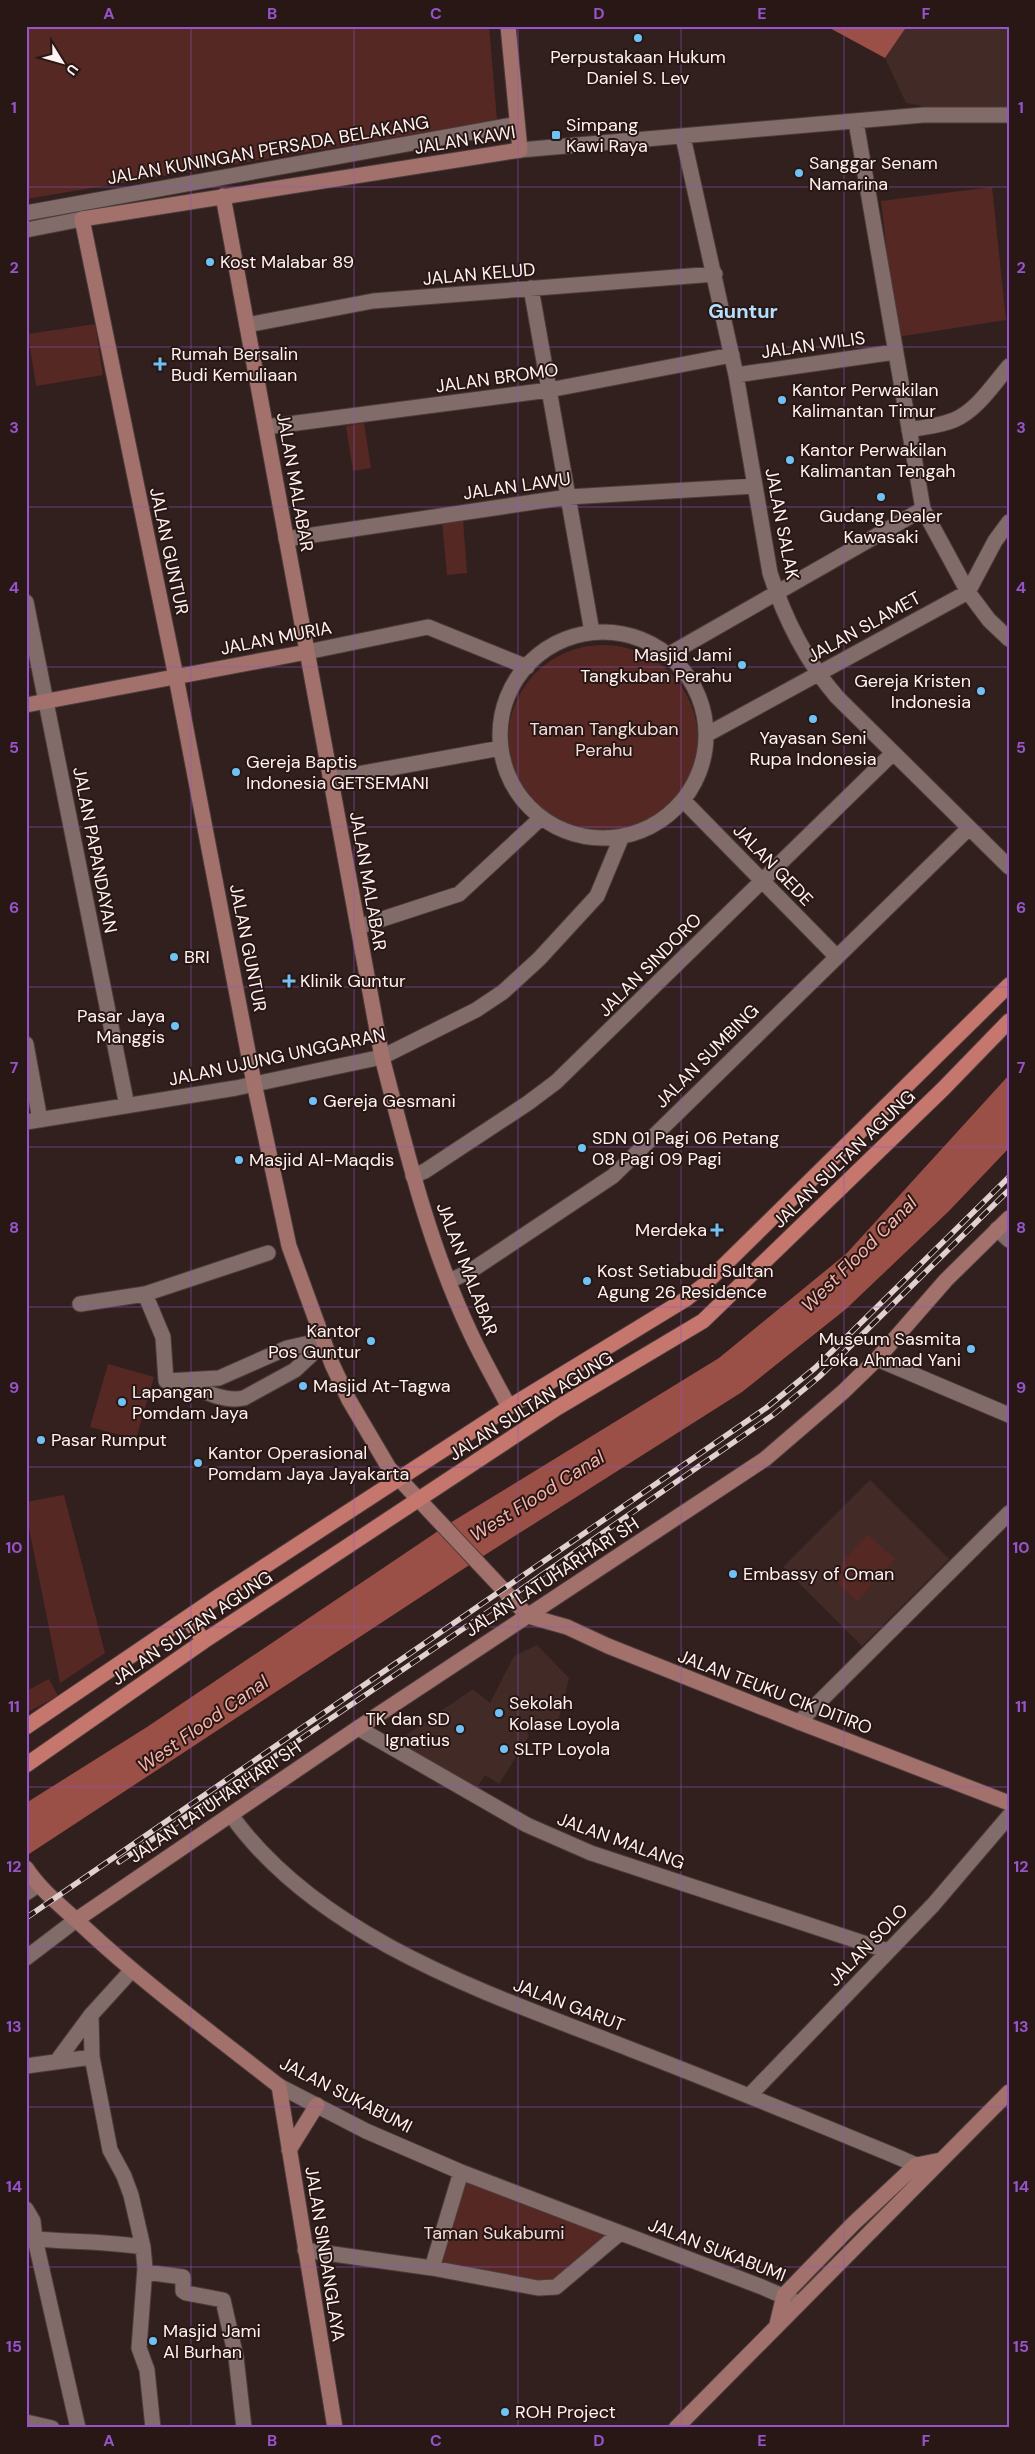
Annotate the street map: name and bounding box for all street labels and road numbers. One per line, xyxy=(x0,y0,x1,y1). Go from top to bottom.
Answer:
street label: JALAN KUNINGAN PERSADA BELAKANG xyxy=(105,110,431,190)
street label: JALAN KAWI xyxy=(413,120,517,160)
street label: JALAN KELUD xyxy=(422,257,536,291)
street label: JALAN WILIS xyxy=(759,326,867,364)
street label: JALAN BROMO xyxy=(434,358,560,398)
street label: JALAN MALABAR xyxy=(271,411,319,553)
street label: JALAN SALAK xyxy=(759,466,805,582)
street label: JALAN LAWU xyxy=(462,467,572,505)
street label: JALAN GUNTUR xyxy=(144,485,194,617)
street label: JALAN SLAMET xyxy=(803,586,925,668)
street label: JALAN MURIA xyxy=(218,615,334,661)
street label: JALAN PAPANDAYAN xyxy=(67,765,123,935)
street label: JALAN MALABAR xyxy=(344,810,392,952)
street label: JALAN GEDE xyxy=(728,819,818,911)
street label: JALAN GUNTUR xyxy=(224,882,272,1014)
street label: JALAN SINDORO xyxy=(593,908,707,1022)
street label: JALAN SUMBING xyxy=(650,999,764,1113)
street label: JALAN UJUNG UNGGARAN xyxy=(166,1022,388,1092)
street label: JALAN SULTAN AGUNG xyxy=(768,1085,920,1233)
street label: JALAN MALABAR xyxy=(431,1199,503,1339)
street label: JALAN SULTAN AGUNG xyxy=(444,1346,618,1466)
street label: JALAN LATUHARHARI SH xyxy=(461,1512,643,1642)
street label: JALAN SULTAN AGUNG xyxy=(107,1565,277,1691)
street label: JALAN TEUKU CIK DITIRO xyxy=(674,1644,876,1740)
street label: JALAN LATUHARHARI SH xyxy=(124,1735,306,1869)
street label: JALAN MALANG xyxy=(554,1807,688,1875)
street label: JALAN SOLO xyxy=(823,1899,913,1991)
street label: JALAN GARUT xyxy=(510,1973,628,2037)
street label: JALAN SUKABUMI xyxy=(276,2051,416,2139)
street label: JALAN SINDANGLAYA xyxy=(299,2165,351,2343)
street label: JALAN SUKABUMI xyxy=(645,2213,789,2287)

